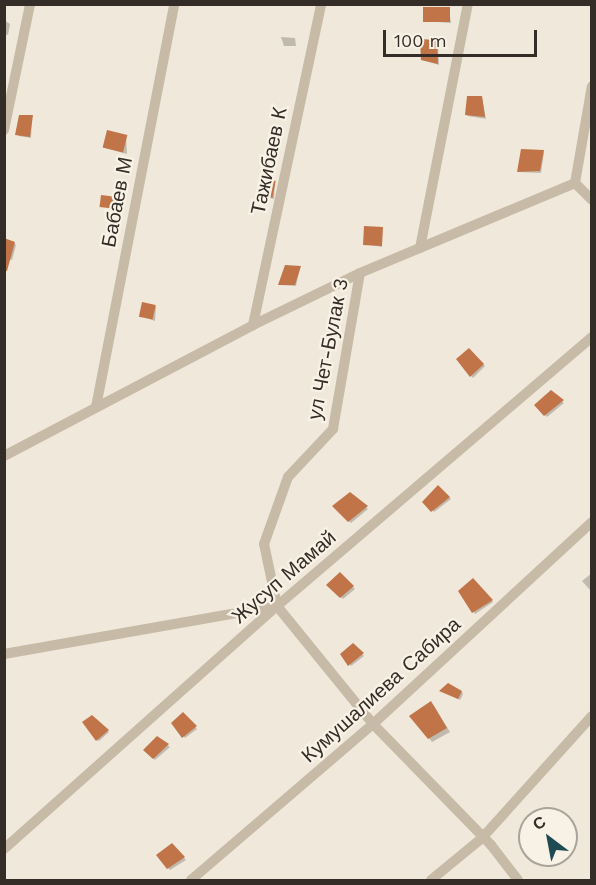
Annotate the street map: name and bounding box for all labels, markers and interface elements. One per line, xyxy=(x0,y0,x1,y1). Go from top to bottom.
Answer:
scale bar xyxy=(386,18,540,56)
text: 100 m xyxy=(394,30,447,51)
street label: Тажибаев К xyxy=(246,105,292,217)
street label: Бабаев М xyxy=(96,155,138,249)
street label: ул Чет-Булак 3 xyxy=(303,276,353,422)
street label: Жусуп Мамай xyxy=(227,525,341,629)
street label: Кумушалиева Сабира xyxy=(297,612,465,768)
north arrow xyxy=(518,807,578,867)
text: С xyxy=(529,812,549,834)

